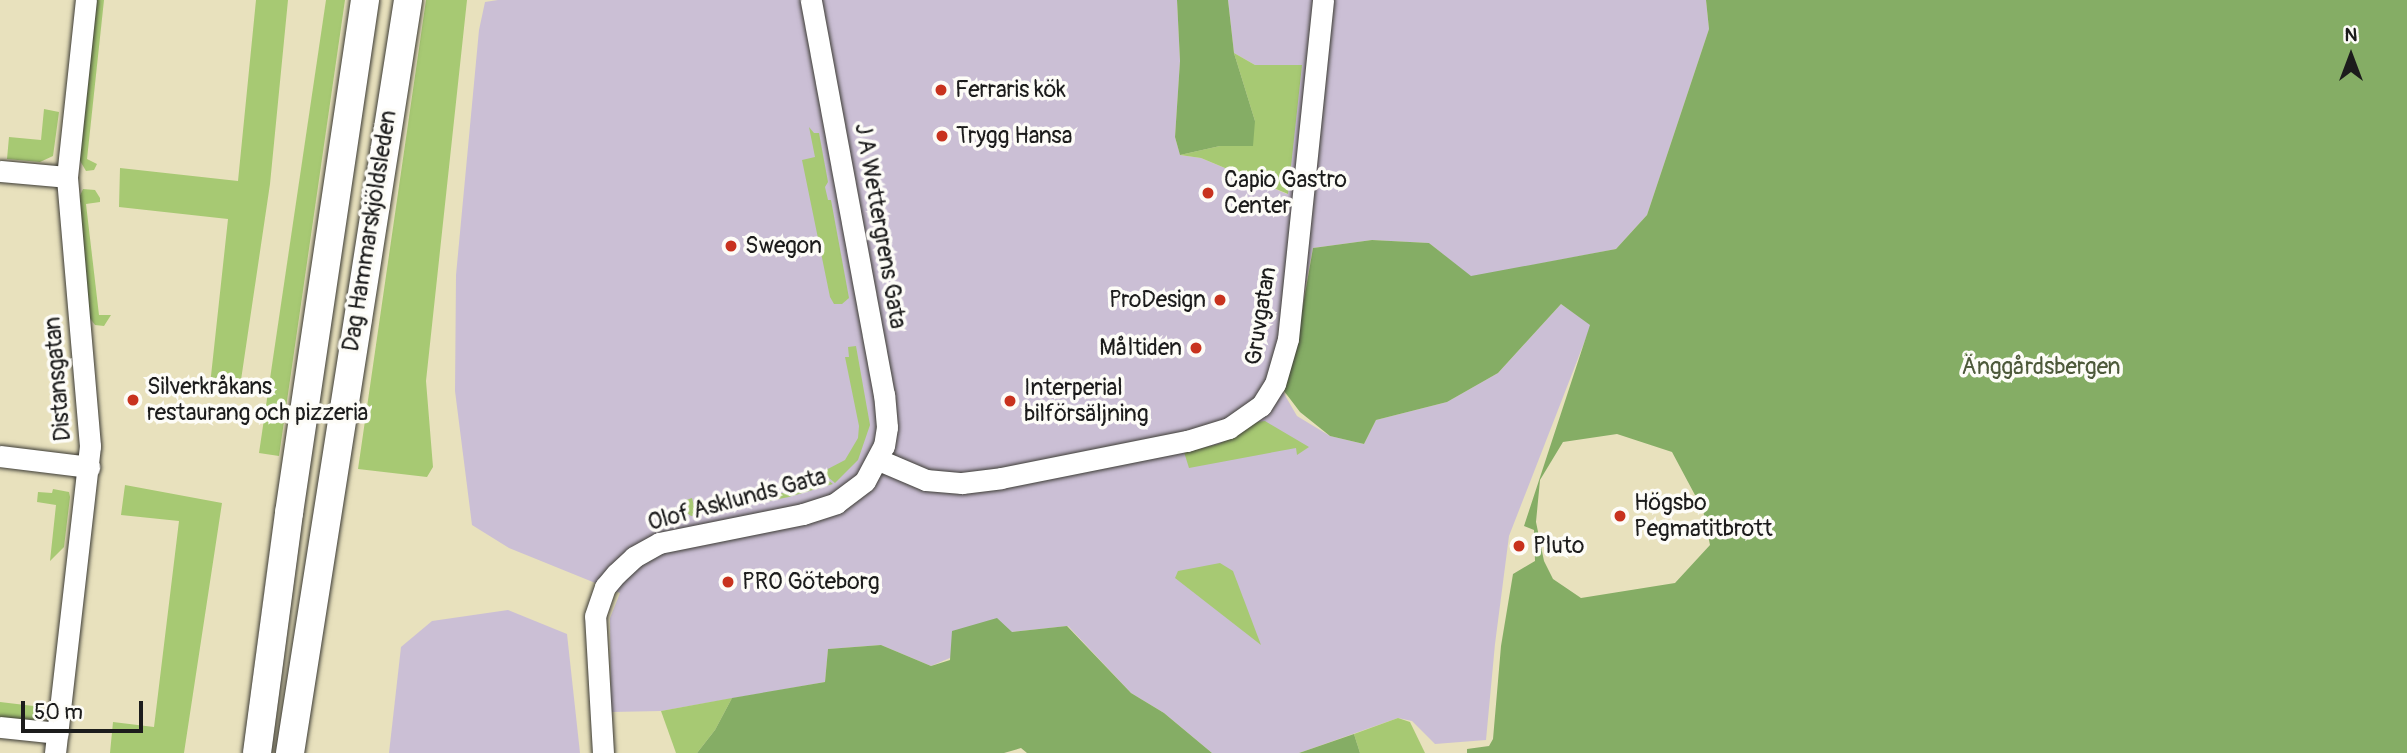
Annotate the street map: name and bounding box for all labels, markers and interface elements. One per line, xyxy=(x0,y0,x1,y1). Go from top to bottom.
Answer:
north arrow xyxy=(2316,21,2386,91)
text: N xyxy=(2345,23,2357,47)
place label: Ferraris kök xyxy=(955,76,1066,104)
marker: Ferraris kök xyxy=(933,82,949,98)
street label: Dag Hammarskjöldsleden xyxy=(337,109,403,353)
street label: J A Wettergrens Gata xyxy=(848,121,912,331)
place label: Trygg Hansa xyxy=(956,122,1072,150)
marker: Trygg Hansa xyxy=(934,128,950,144)
place label: Capio Gastro Center xyxy=(1224,166,1347,220)
marker: Capio Gastro Center xyxy=(1198,183,1218,203)
place label: Swegon xyxy=(745,232,822,260)
marker: Swegon xyxy=(723,238,739,254)
street label: Gruvgatan xyxy=(1240,265,1282,367)
place label: ProDesign xyxy=(1109,286,1206,314)
marker: ProDesign xyxy=(1212,292,1228,308)
street label: Distansgatan xyxy=(39,316,77,442)
place label: Måltiden xyxy=(1099,334,1182,362)
marker: Måltiden xyxy=(1188,340,1204,356)
park label: Änggårdsbergen xyxy=(1961,353,2121,381)
place label: Silverkråkans restaurang och pizzeria xyxy=(147,373,368,427)
place label: Interperial bilförsäljning xyxy=(1024,374,1148,428)
marker: Silverkråkans restaurang och pizzeria xyxy=(125,392,141,408)
marker: Interperial bilförsäljning xyxy=(1002,393,1018,409)
street label: Olof Asklunds Gata xyxy=(645,463,829,537)
place label: Högsbo Pegmatitbrott xyxy=(1634,489,1773,543)
marker: Högsbo Pegmatitbrott xyxy=(1612,508,1628,524)
place label: Pluto xyxy=(1533,532,1584,560)
marker: Pluto xyxy=(1511,538,1527,554)
place label: PRO Göteborg xyxy=(742,568,879,596)
marker: PRO Göteborg xyxy=(720,574,736,590)
scale bar xyxy=(24,686,147,730)
text: 50 m xyxy=(34,699,83,726)

